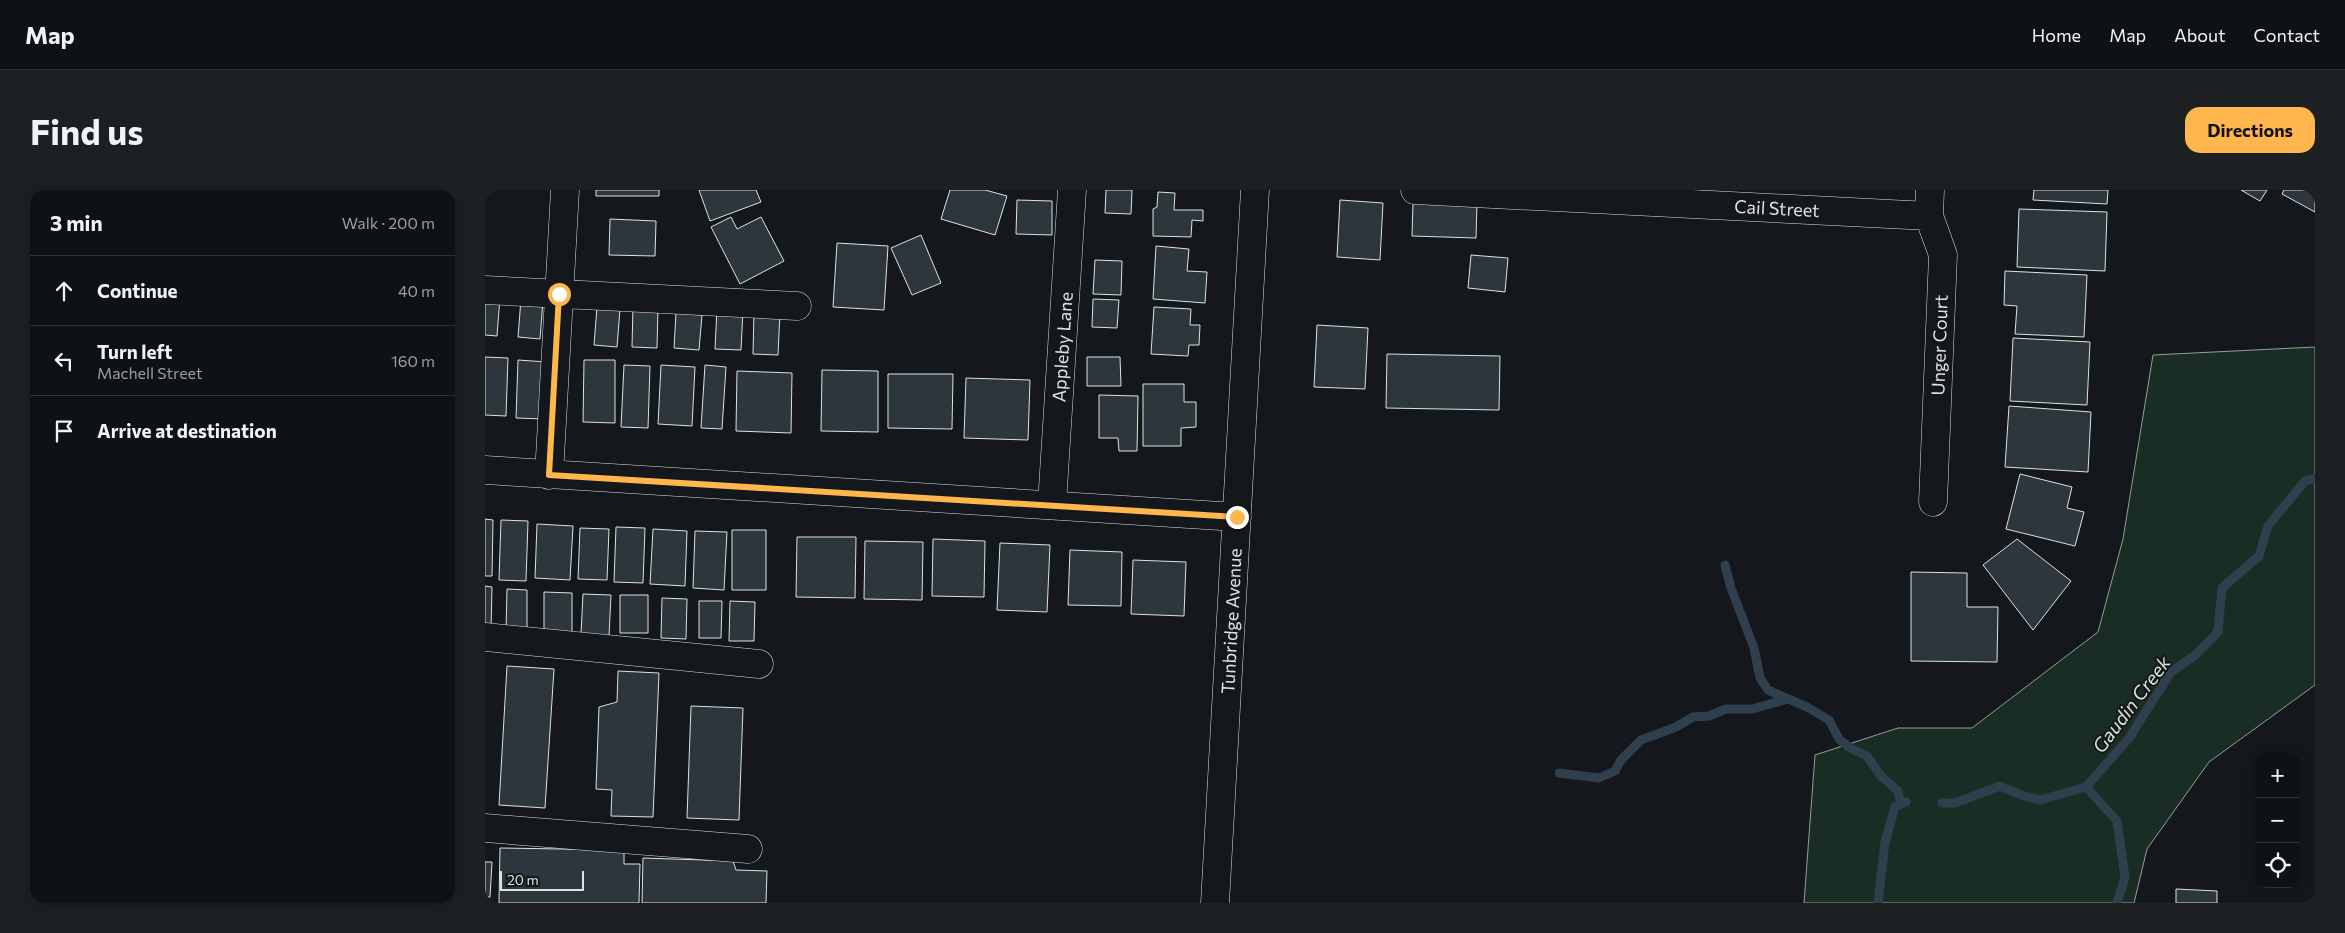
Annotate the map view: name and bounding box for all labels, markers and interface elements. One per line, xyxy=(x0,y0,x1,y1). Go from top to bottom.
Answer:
text: Map xyxy=(25,20,75,49)
text: Home xyxy=(2032,24,2081,46)
text: Map xyxy=(2109,24,2146,46)
text: About xyxy=(2174,24,2226,46)
text: Contact xyxy=(2254,24,2320,46)
button: Directions xyxy=(2185,107,2315,153)
text: Find us xyxy=(30,109,144,152)
street label: Cail Street xyxy=(1734,195,1820,221)
text: 3 min xyxy=(50,210,103,235)
text: Walk · 200 m xyxy=(342,213,435,232)
icon: ahead xyxy=(50,277,78,305)
text: Continue xyxy=(97,279,177,302)
text: 40 m xyxy=(398,281,435,300)
route start xyxy=(548,283,571,306)
street label: Appleby Lane xyxy=(1047,291,1077,403)
street label: Unger Court xyxy=(1926,294,1952,396)
text: Turn left xyxy=(97,340,172,363)
icon: left xyxy=(50,347,78,375)
text: 160 m xyxy=(391,351,435,370)
text: Machell Street xyxy=(97,363,202,382)
icon: arrive xyxy=(50,417,78,445)
text: Arrive at destination xyxy=(97,419,277,442)
route end xyxy=(1226,506,1249,529)
street label: Tunbridge Avenue xyxy=(1216,548,1246,694)
water label: Gaudin Creek xyxy=(2087,650,2175,757)
map controls xyxy=(2255,753,2300,888)
button: + xyxy=(2255,753,2300,798)
button: − xyxy=(2255,798,2300,843)
button: locate xyxy=(2255,843,2300,888)
scale bar xyxy=(500,868,584,891)
text: 20 m xyxy=(507,871,539,888)

